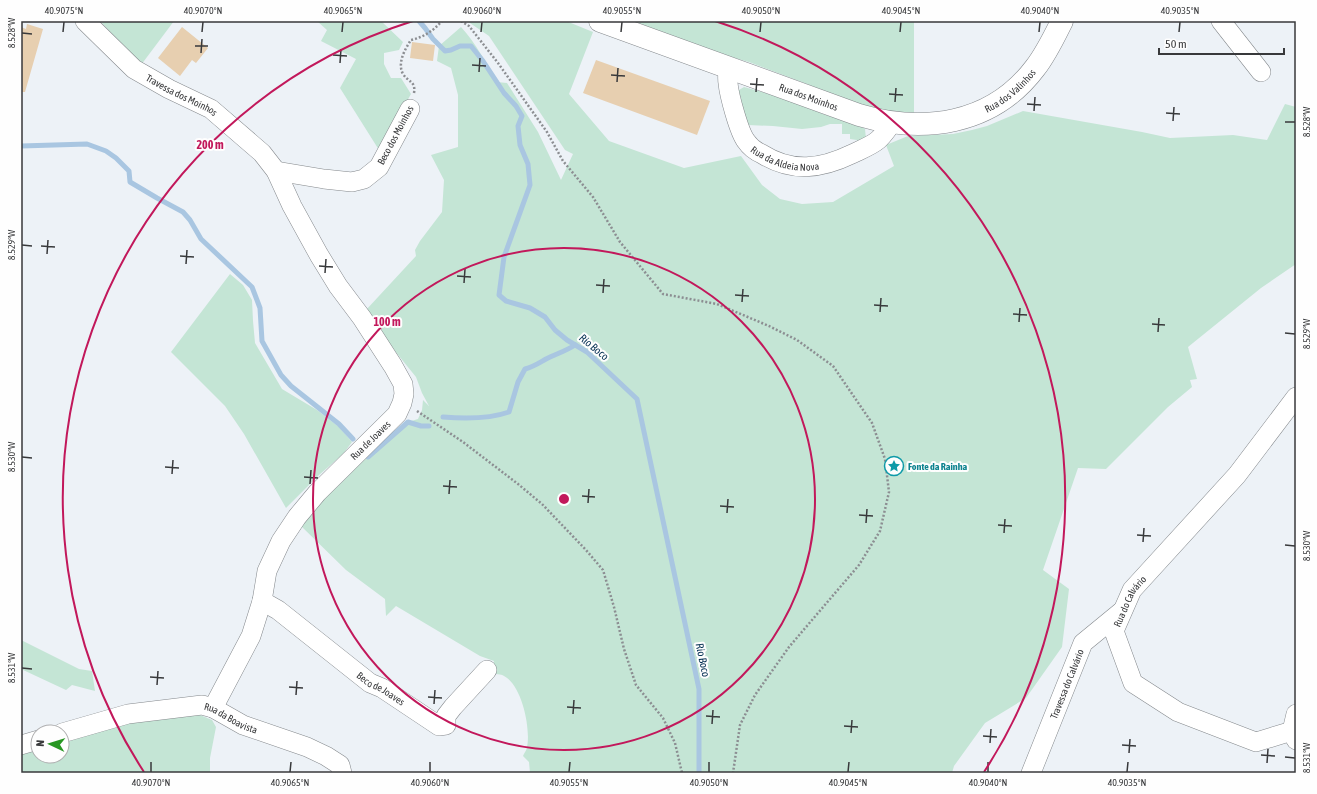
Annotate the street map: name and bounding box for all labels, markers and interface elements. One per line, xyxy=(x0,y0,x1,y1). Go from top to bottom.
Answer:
text: 40.9075°N xyxy=(45,5,83,16)
text: 40.9070°N xyxy=(184,5,222,16)
text: 40.9065°N xyxy=(324,5,362,16)
text: 40.9060°N xyxy=(463,5,501,16)
text: 40.9055°N xyxy=(603,5,641,16)
text: 40.9050°N xyxy=(742,5,780,16)
text: 40.9045°N xyxy=(882,5,920,16)
text: 40.9040°N xyxy=(1021,5,1059,16)
text: 40.9035°N xyxy=(1161,5,1199,16)
text: 8.528°W xyxy=(6,17,17,48)
scale bar xyxy=(1159,30,1284,56)
text: 50 m xyxy=(1165,37,1187,51)
street label: Rua dos Valinhos xyxy=(983,67,1038,115)
street label: Travessa dos Moinhos xyxy=(144,72,220,118)
street label: Rua dos Moinhos xyxy=(778,81,840,113)
street label: Beco dos Moinhos xyxy=(375,104,416,167)
text: 8.528°W xyxy=(1301,106,1312,137)
text: 200 m xyxy=(196,138,224,152)
street label: Rua da Aldeia Nova xyxy=(749,144,820,173)
text: 8.529°W xyxy=(6,229,17,260)
text: 100 m xyxy=(373,315,401,329)
text: 8.529°W xyxy=(1301,318,1312,349)
water label: Rio Boco xyxy=(577,332,611,362)
street label: Rua de Joaves xyxy=(348,418,393,462)
text: 8.530°W xyxy=(6,441,17,472)
place icon: Fonte da Rainha xyxy=(883,455,905,477)
place label: Fonte da Rainha xyxy=(908,461,967,472)
centre of rings xyxy=(557,492,571,506)
text: 8.530°W xyxy=(1301,530,1312,561)
street label: Rua do Calvário xyxy=(1112,573,1149,629)
water label: Rio Boco xyxy=(694,642,712,678)
street label: Travessa do Calvário xyxy=(1048,647,1086,720)
text: 8.531°W xyxy=(6,652,17,683)
street label: Beco de Joaves xyxy=(355,670,407,708)
street label: Rua da Boavista xyxy=(203,701,259,736)
north arrow xyxy=(30,724,70,764)
text: N xyxy=(34,740,46,747)
text: 8.531°W xyxy=(1301,742,1312,773)
text: 40.9070°N xyxy=(132,777,170,788)
text: 40.9065°N xyxy=(271,777,309,788)
text: 40.9060°N xyxy=(411,777,449,788)
text: 40.9055°N xyxy=(550,777,588,788)
text: 40.9050°N xyxy=(690,777,728,788)
text: 40.9045°N xyxy=(829,777,867,788)
text: 40.9040°N xyxy=(969,777,1007,788)
text: 40.9035°N xyxy=(1108,777,1146,788)

